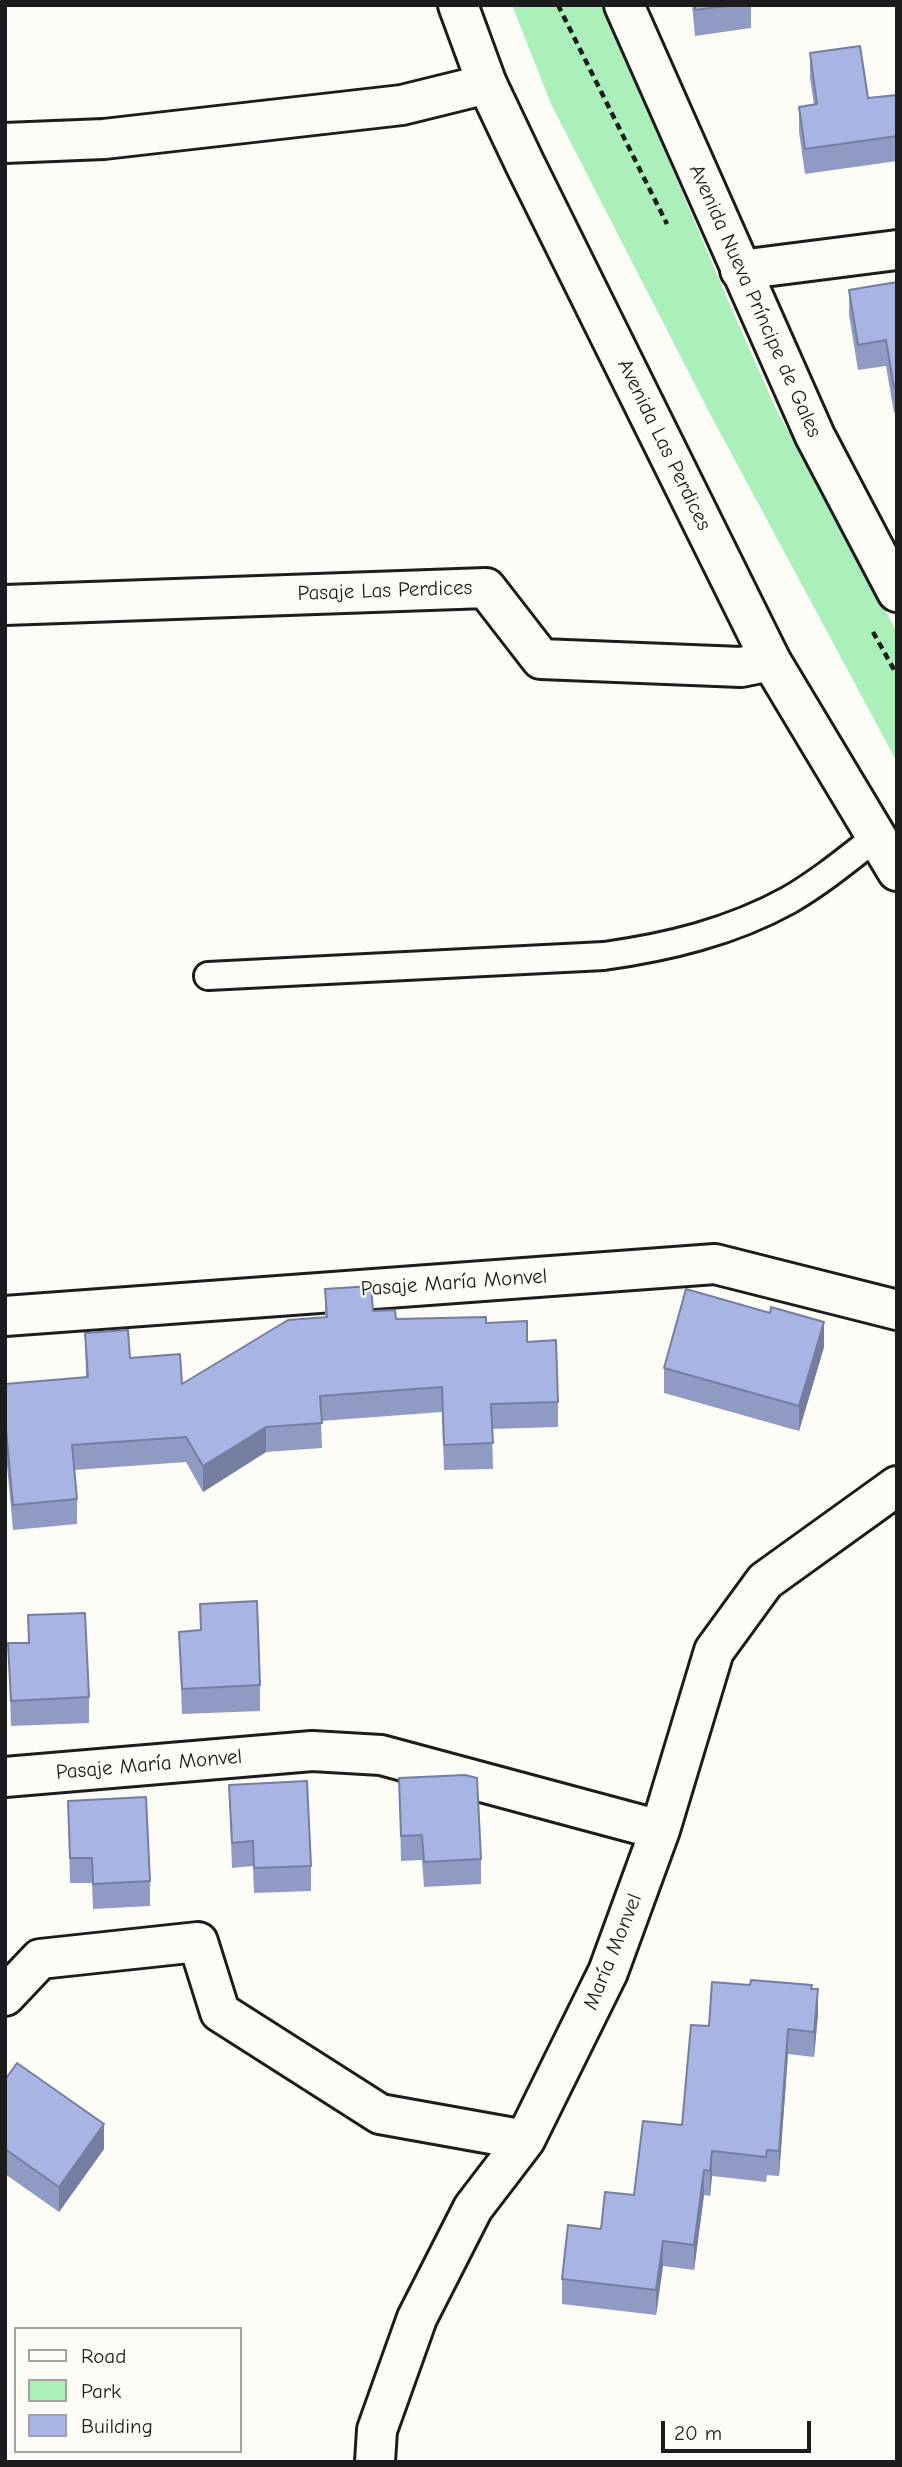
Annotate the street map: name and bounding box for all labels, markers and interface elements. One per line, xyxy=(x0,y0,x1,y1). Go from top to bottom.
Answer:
street label: Avenida Nueva Príncipe de Gales xyxy=(683,161,827,441)
street label: Avenida Las Perdices xyxy=(612,355,716,535)
street label: Pasaje Las Perdices xyxy=(297,575,473,607)
street label: Pasaje María Monvel xyxy=(360,1264,548,1302)
street label: Pasaje María Monvel xyxy=(55,1744,243,1786)
street label: María Monvel xyxy=(578,1890,648,2014)
legend xyxy=(14,2327,242,2453)
text: Road xyxy=(81,2344,126,2368)
text: Park xyxy=(81,2379,121,2403)
scale bar xyxy=(664,2408,814,2452)
text: Building xyxy=(81,2414,153,2438)
text: 20 m xyxy=(674,2421,722,2445)

